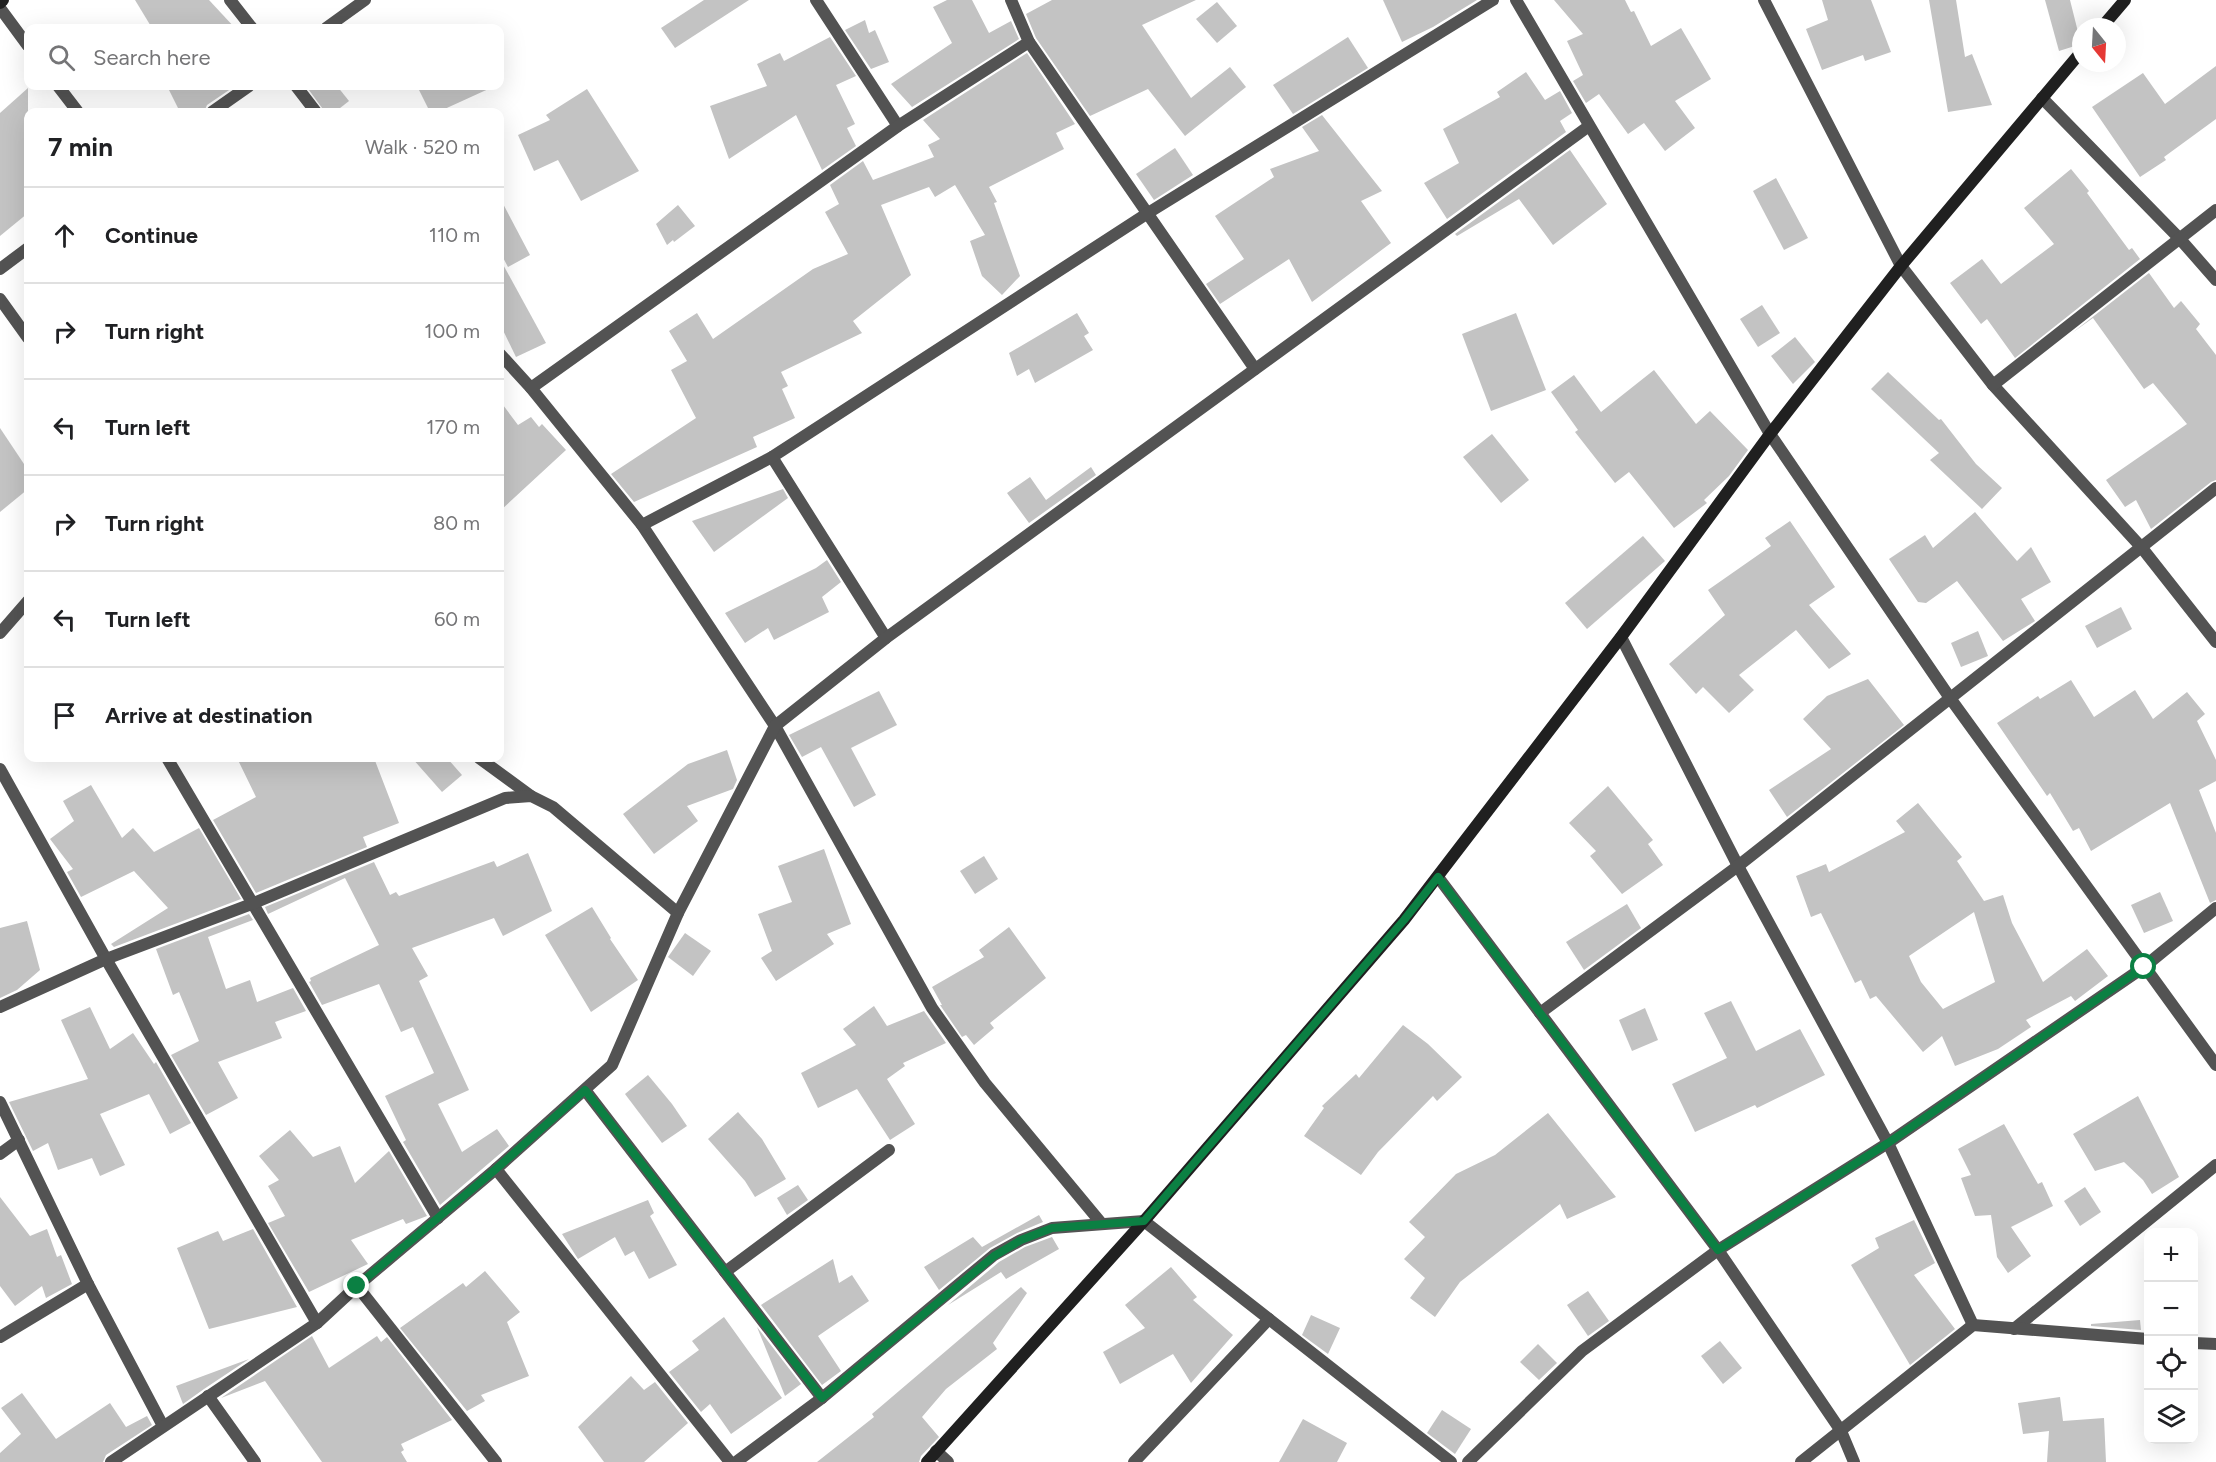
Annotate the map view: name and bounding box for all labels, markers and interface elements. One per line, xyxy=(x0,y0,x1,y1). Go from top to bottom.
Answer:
north arrow xyxy=(2072,18,2126,72)
search box xyxy=(24,24,504,90)
icon: search xyxy=(45,41,78,74)
text: Search here xyxy=(93,44,211,71)
text: 7 min xyxy=(48,131,113,163)
text: Walk · 520 m xyxy=(365,135,480,159)
icon: ahead xyxy=(48,219,81,252)
text: Continue xyxy=(105,222,198,249)
text: 110 m xyxy=(429,223,480,247)
icon: right xyxy=(48,315,81,348)
text: Turn right xyxy=(105,318,204,345)
text: 100 m xyxy=(424,319,480,343)
icon: left xyxy=(48,411,81,444)
text: Turn left xyxy=(105,414,191,441)
text: 170 m xyxy=(426,415,480,439)
icon: right xyxy=(48,507,81,540)
text: Turn right xyxy=(105,510,204,537)
text: 80 m xyxy=(433,511,480,535)
icon: left xyxy=(48,603,81,636)
text: Turn left xyxy=(105,606,191,633)
text: 60 m xyxy=(434,607,480,631)
icon: arrive xyxy=(48,699,81,732)
text: Arrive at destination xyxy=(105,702,313,729)
route start xyxy=(2130,953,2156,979)
map controls xyxy=(2144,1228,2198,1444)
button: + xyxy=(2144,1228,2198,1282)
route end xyxy=(343,1272,369,1298)
button: − xyxy=(2144,1282,2198,1336)
button: locate xyxy=(2144,1336,2198,1390)
button: layers xyxy=(2144,1390,2198,1444)

